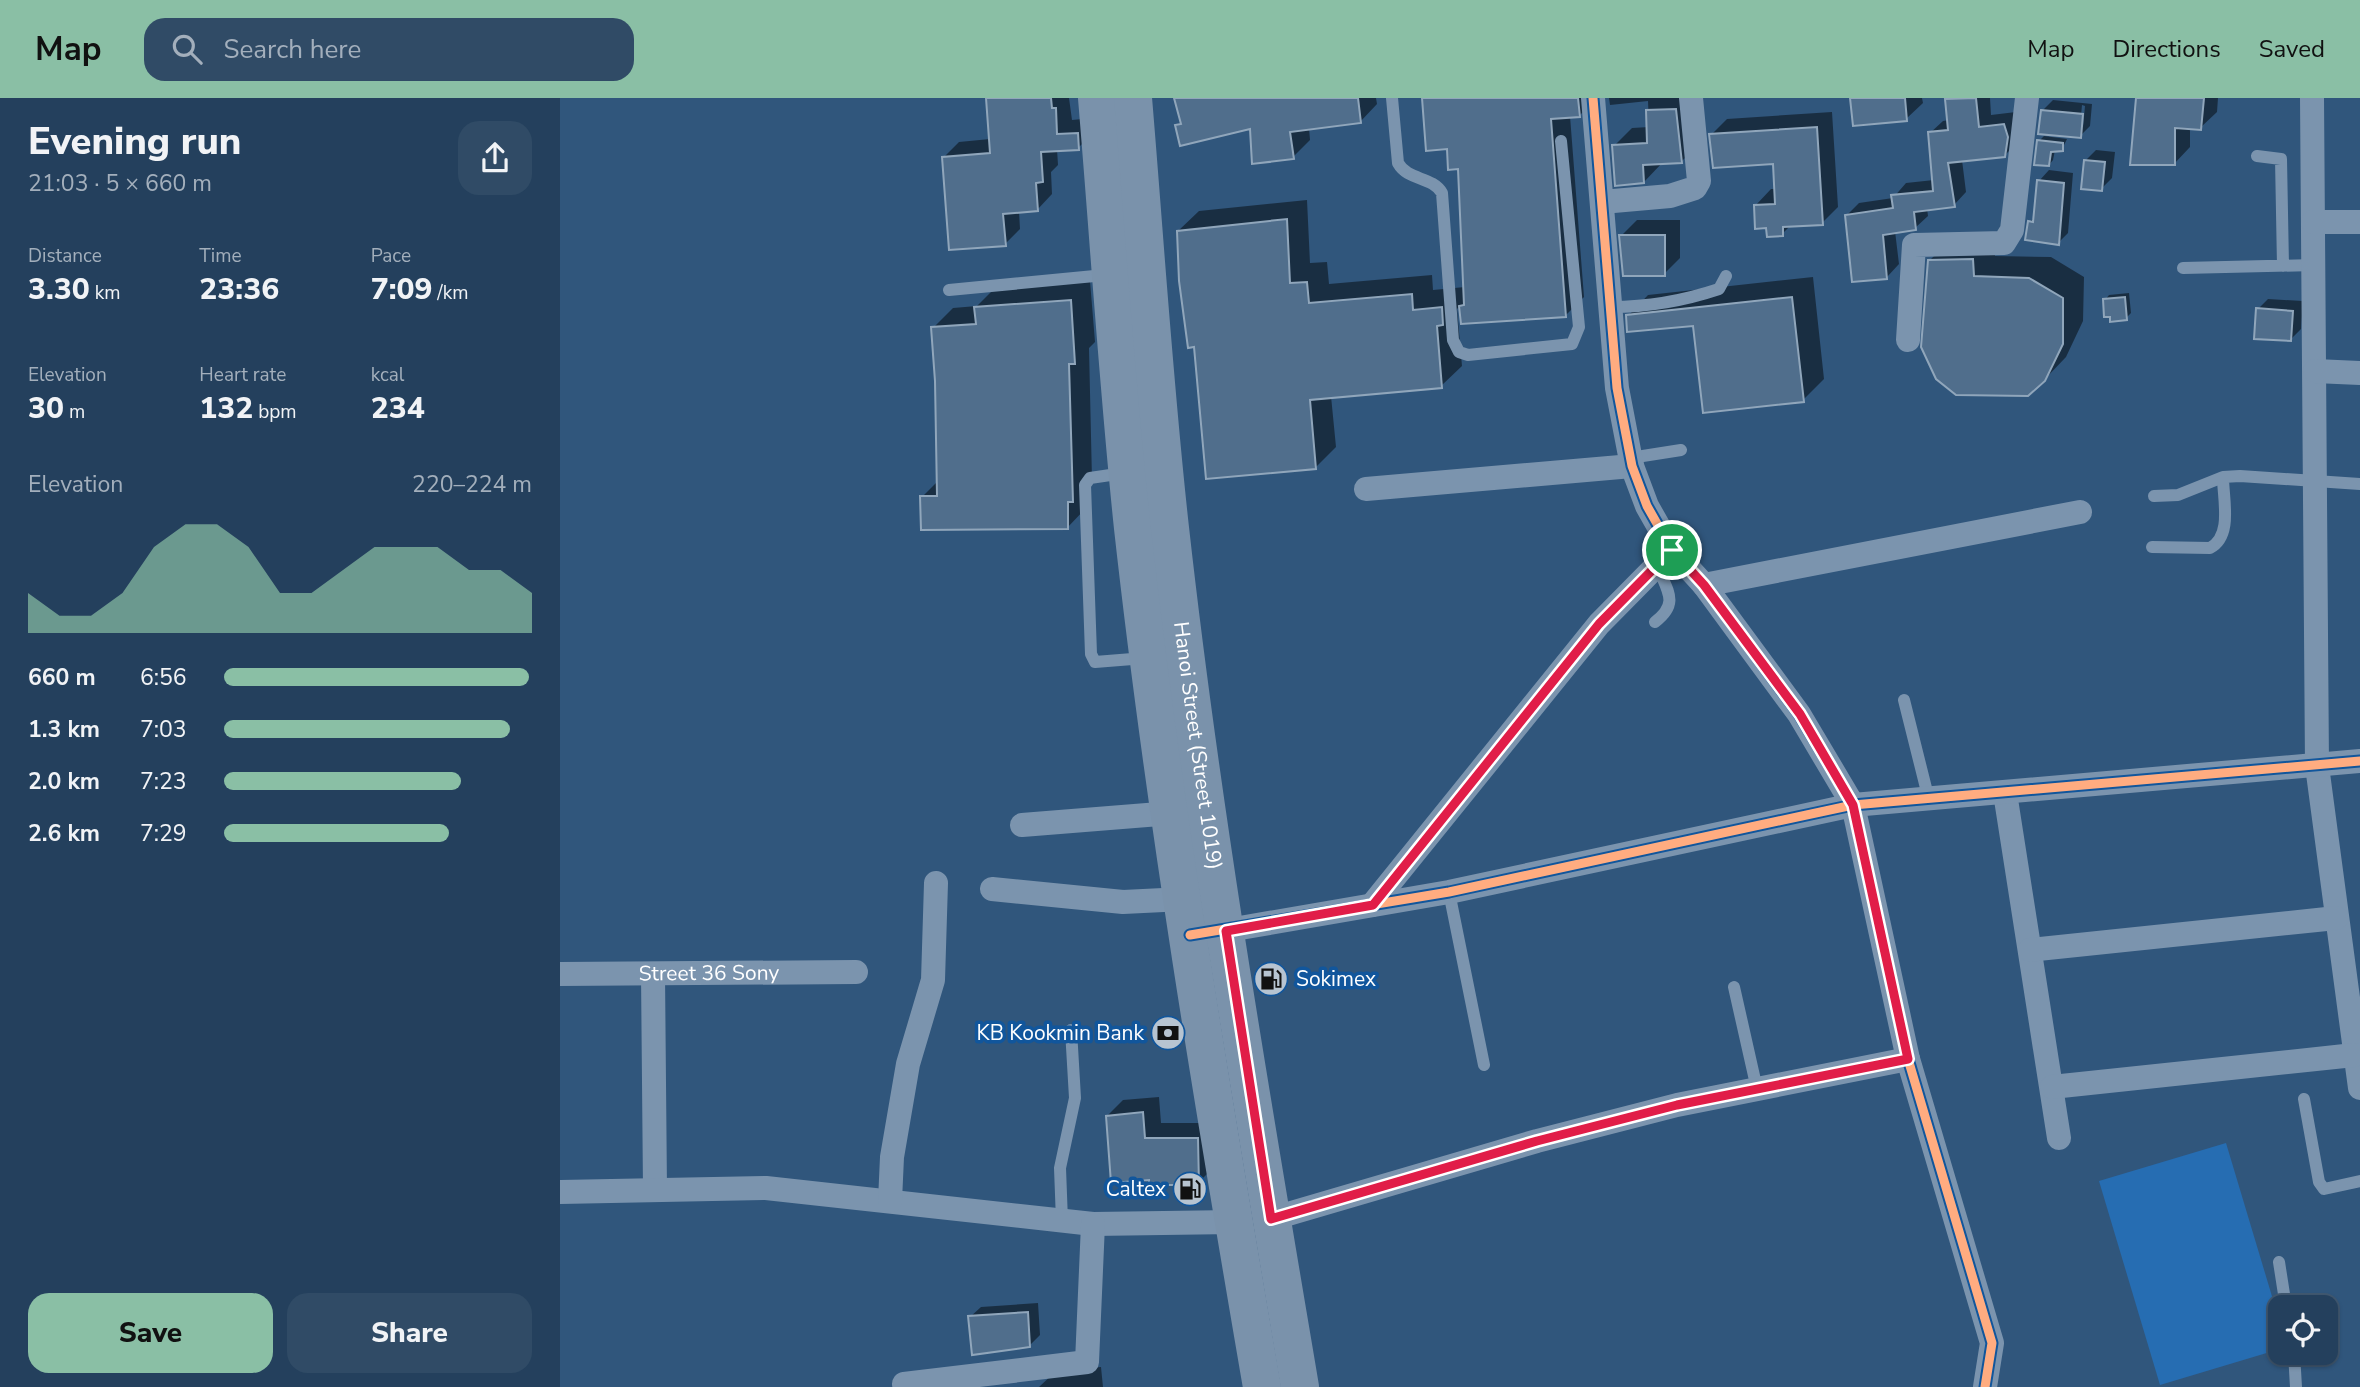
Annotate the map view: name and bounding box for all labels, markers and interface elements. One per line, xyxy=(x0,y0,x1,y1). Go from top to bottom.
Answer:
search box xyxy=(144,18,634,81)
text: Map xyxy=(35,27,102,72)
icon: search xyxy=(168,30,206,68)
text: Search here xyxy=(224,32,361,67)
text: Map xyxy=(2027,33,2074,65)
text: Directions xyxy=(2112,33,2221,65)
text: Saved xyxy=(2259,33,2325,65)
text: Evening run xyxy=(28,116,241,167)
button: share xyxy=(458,121,532,195)
text: 21:03 · 5 × 660 m xyxy=(28,168,212,199)
text: Distance xyxy=(28,243,102,269)
text: Time xyxy=(199,243,242,269)
text: Pace xyxy=(371,243,411,269)
text: 3.30 xyxy=(28,269,90,310)
text: 23:36 xyxy=(199,269,279,310)
text: 7:09 xyxy=(371,269,432,310)
text: km xyxy=(90,280,120,306)
text: /km xyxy=(432,280,468,306)
text: Elevation xyxy=(28,362,107,388)
text: Heart rate xyxy=(199,362,286,388)
text: kcal xyxy=(371,362,404,388)
text: 30 xyxy=(28,388,64,429)
text: 132 xyxy=(199,388,253,429)
text: 234 xyxy=(371,388,425,429)
text: m xyxy=(64,399,85,425)
text: bpm xyxy=(253,399,297,425)
text: Elevation xyxy=(28,469,123,500)
text: 220–224 m xyxy=(412,469,532,500)
pin xyxy=(1642,520,1702,580)
icon: arrive xyxy=(1653,531,1691,569)
street label: Hanoi Street (Street 1019) xyxy=(1167,620,1229,872)
text: 660 m xyxy=(28,662,96,693)
text: 6:56 xyxy=(140,662,187,693)
text: 1.3 km xyxy=(28,714,100,745)
text: 7:03 xyxy=(140,714,187,745)
text: 2.0 km xyxy=(28,766,100,797)
text: 7:23 xyxy=(140,766,187,797)
text: 2.6 km xyxy=(28,818,100,849)
text: 7:29 xyxy=(140,818,187,849)
street label: Street 36 Sony xyxy=(639,959,780,987)
fuel station icon: Sokimex xyxy=(1252,960,1290,998)
place label: Sokimex xyxy=(1296,965,1376,993)
bank icon: KB Kookmin Bank xyxy=(1149,1014,1187,1052)
place label: KB Kookmin Bank xyxy=(977,1019,1144,1047)
fuel station icon: Caltex xyxy=(1171,1170,1209,1208)
place label: Caltex xyxy=(1106,1175,1166,1203)
button: Save xyxy=(28,1293,273,1373)
button: Share xyxy=(287,1293,532,1373)
map controls xyxy=(2268,1295,2338,1365)
button: locate xyxy=(2268,1295,2338,1365)

